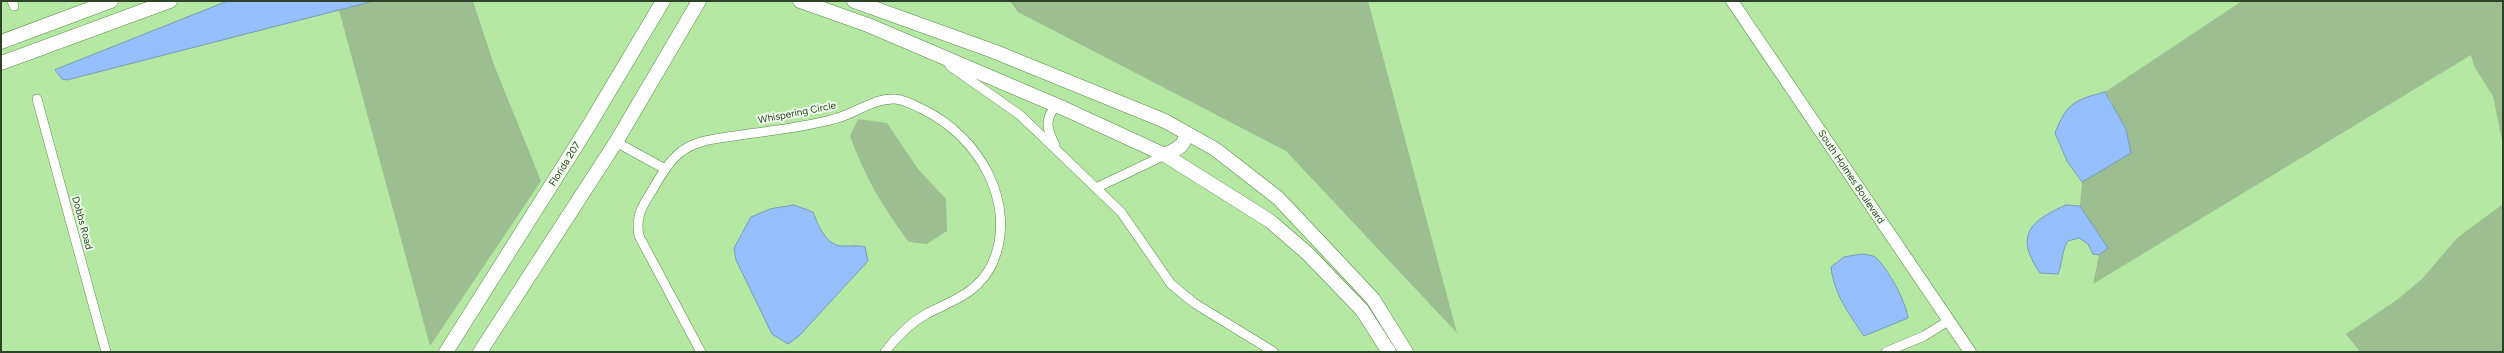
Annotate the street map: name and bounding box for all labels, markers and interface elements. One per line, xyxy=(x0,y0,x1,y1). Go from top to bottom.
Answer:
street label: Whispering Circle xyxy=(757,100,837,126)
street label: South Holmes Boulevard xyxy=(1815,128,1887,226)
street label: Florida 207 xyxy=(547,140,583,188)
street label: Dobbs Road xyxy=(69,195,95,251)

